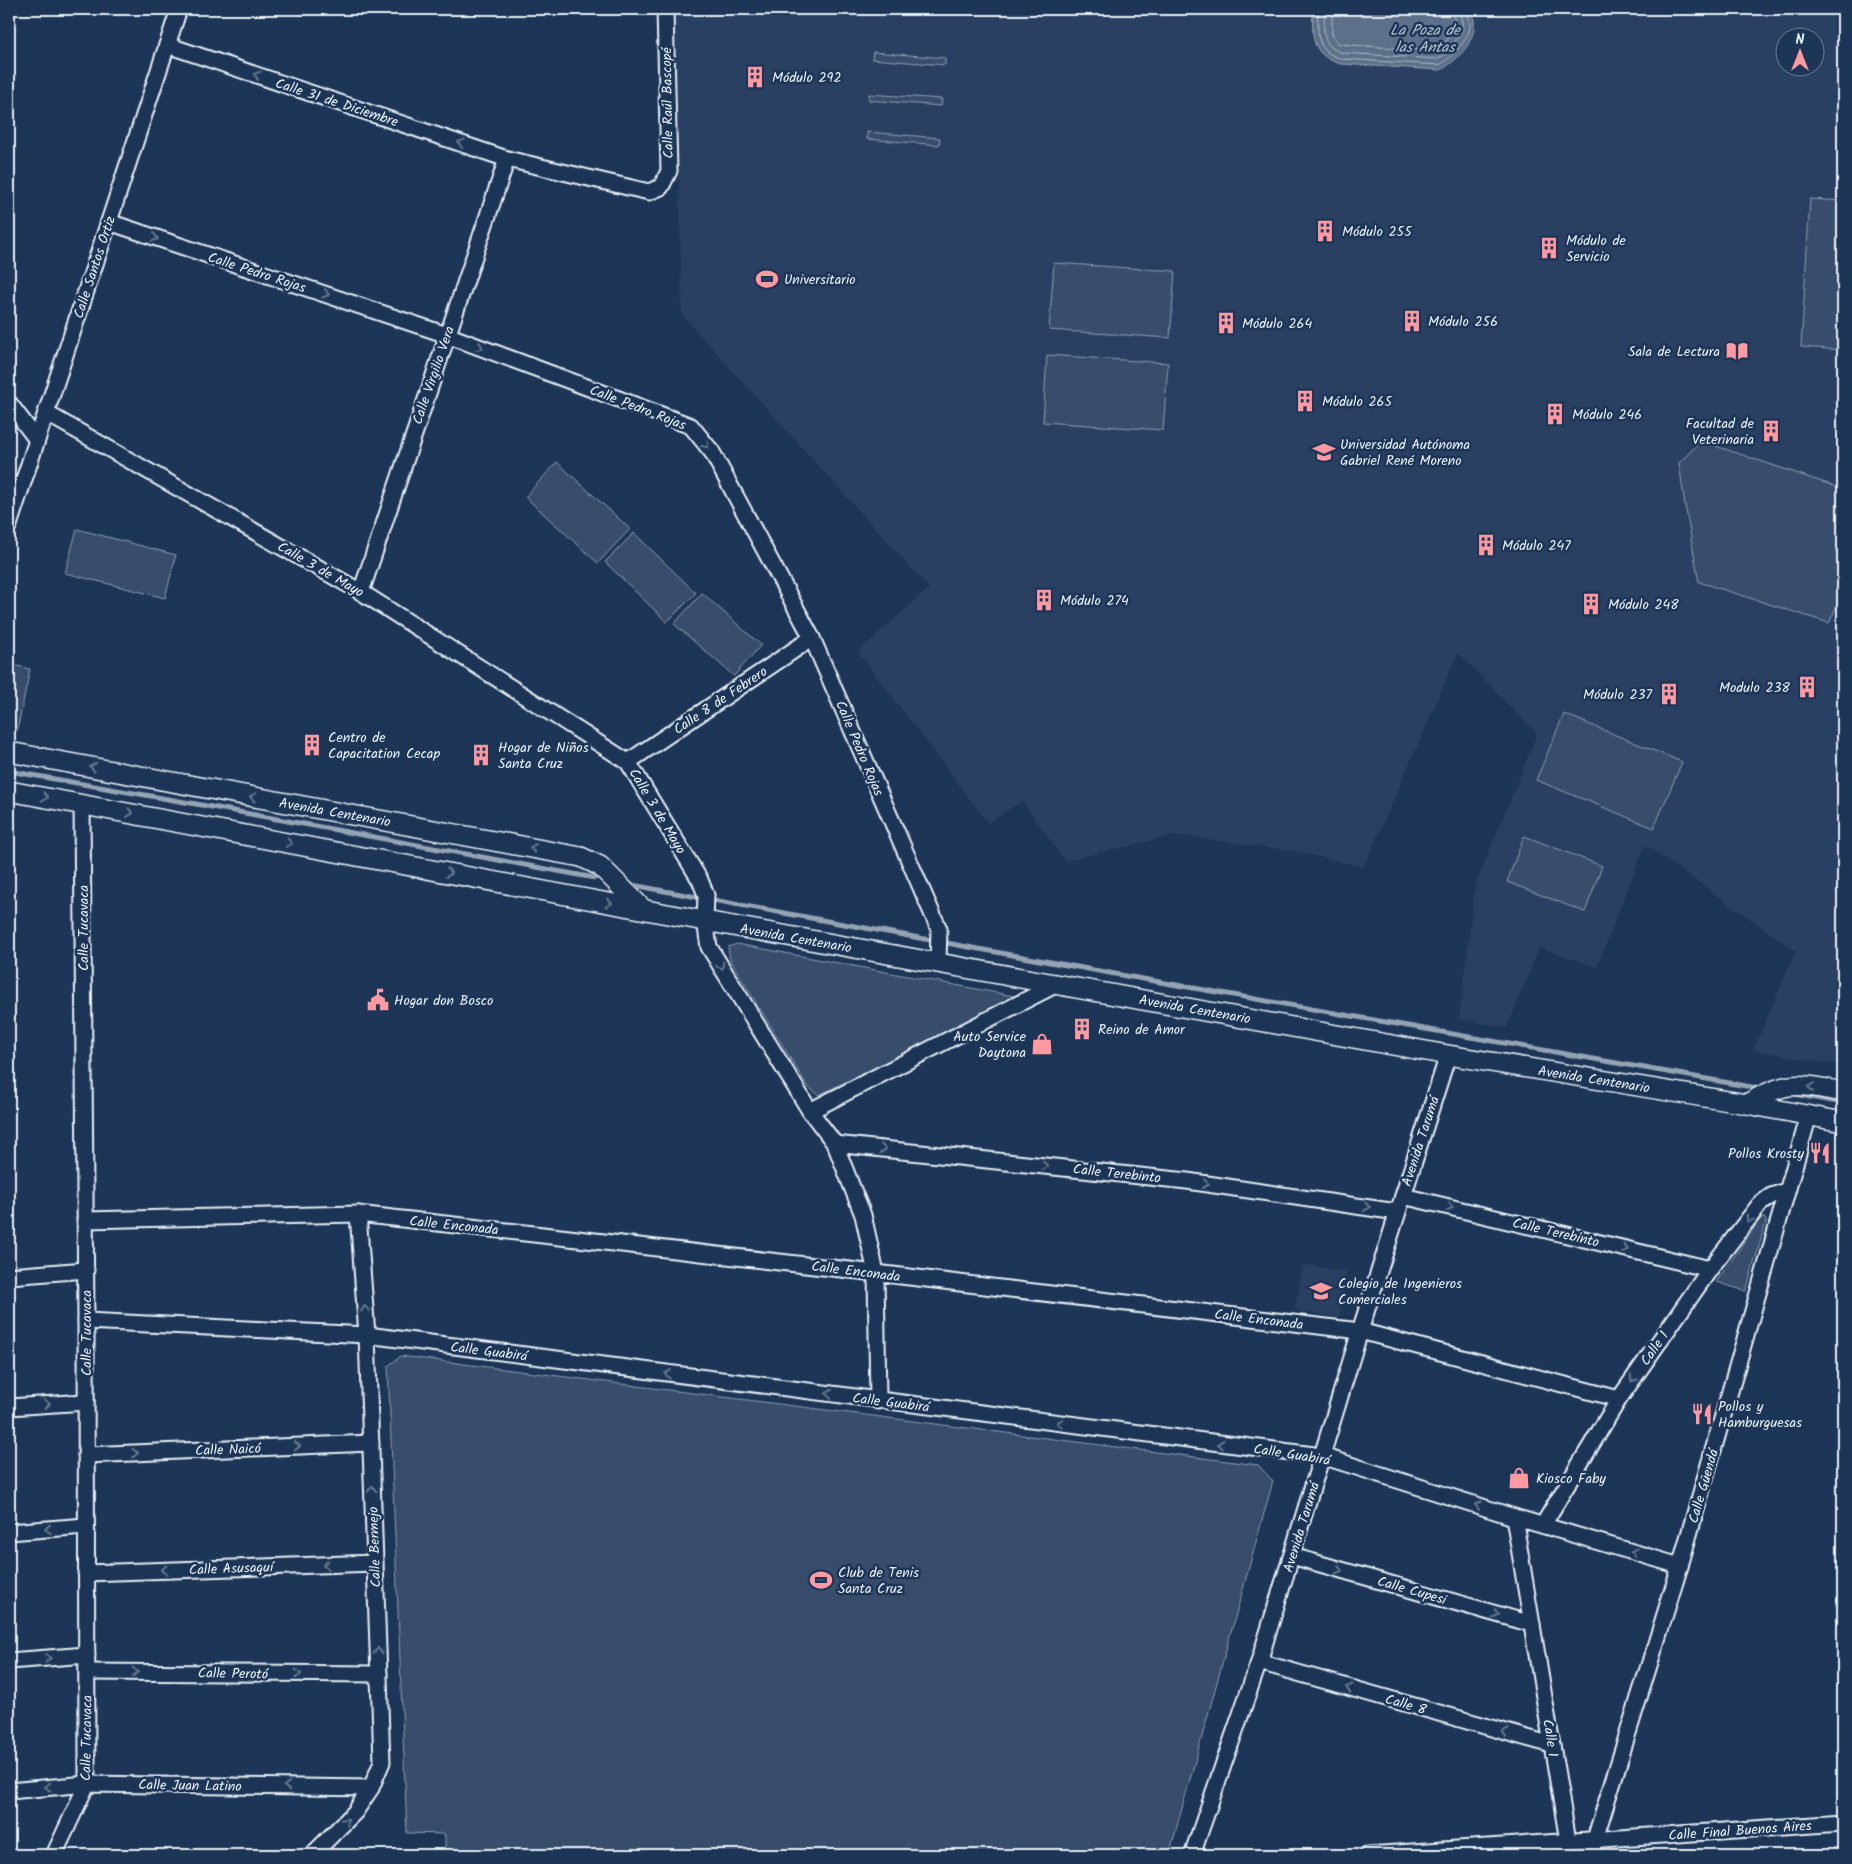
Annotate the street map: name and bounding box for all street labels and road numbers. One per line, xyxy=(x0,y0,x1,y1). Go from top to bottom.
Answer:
street label: Calle Raúl Bascopé xyxy=(656,46,680,159)
street label: Calle 31 de Diciembre xyxy=(272,73,402,133)
street label: Calle Santos Ortiz xyxy=(68,213,122,321)
street label: Calle Pedro Rojas xyxy=(205,247,309,299)
street label: Calle Virgilio Vera xyxy=(407,323,461,428)
street label: Calle Pedro Rojas xyxy=(586,379,689,436)
street label: Calle 3 de Mayo xyxy=(273,536,368,604)
street label: Calle 8 de Febrero xyxy=(669,661,772,741)
street label: Calle Pedro Rojas xyxy=(829,697,889,800)
street label: Calle 3 de Mayo xyxy=(623,764,691,859)
street label: Avenida Centenario xyxy=(277,792,392,834)
street label: Calle Tucavaca xyxy=(73,885,95,971)
street label: Avenida Centenario xyxy=(738,918,853,960)
street label: Avenida Centenario xyxy=(1137,989,1252,1031)
street label: Avenida Centenario xyxy=(1536,1060,1651,1100)
street label: Avenida Tarumá xyxy=(1396,1092,1446,1189)
street label: Calle Terebinto xyxy=(1072,1158,1162,1190)
street label: Calle Enconada xyxy=(408,1210,500,1242)
street label: Calle Terebinto xyxy=(1510,1212,1601,1254)
street label: Calle Enconada xyxy=(810,1256,902,1288)
street label: Calle Tucavaca xyxy=(76,1290,98,1376)
street label: Calle Enconada xyxy=(1213,1304,1305,1336)
street label: Calle 1 xyxy=(1635,1327,1675,1370)
street label: Calle Guabirá xyxy=(449,1336,530,1368)
street label: Calle Guabirá xyxy=(851,1387,932,1419)
street label: Calle Naicó xyxy=(195,1438,262,1462)
street label: Calle Guabirá xyxy=(1252,1438,1333,1472)
street label: Calle Güendá xyxy=(1683,1445,1725,1526)
street label: Avenida Tarumá xyxy=(1278,1478,1327,1575)
street label: Calle Bermejo xyxy=(363,1506,387,1588)
street label: Calle Asusaquí xyxy=(189,1556,276,1581)
street label: Calle Cupesi xyxy=(1374,1571,1450,1612)
street label: Calle Perotó xyxy=(198,1662,269,1686)
street label: Calle 8 xyxy=(1382,1689,1430,1722)
street label: Calle Tucavaca xyxy=(75,1695,99,1781)
street label: Calle 1 xyxy=(1536,1718,1564,1759)
street label: Calle Juan Latino xyxy=(138,1774,242,1798)
street label: Calle Final Buenos Aires xyxy=(1668,1815,1812,1847)

